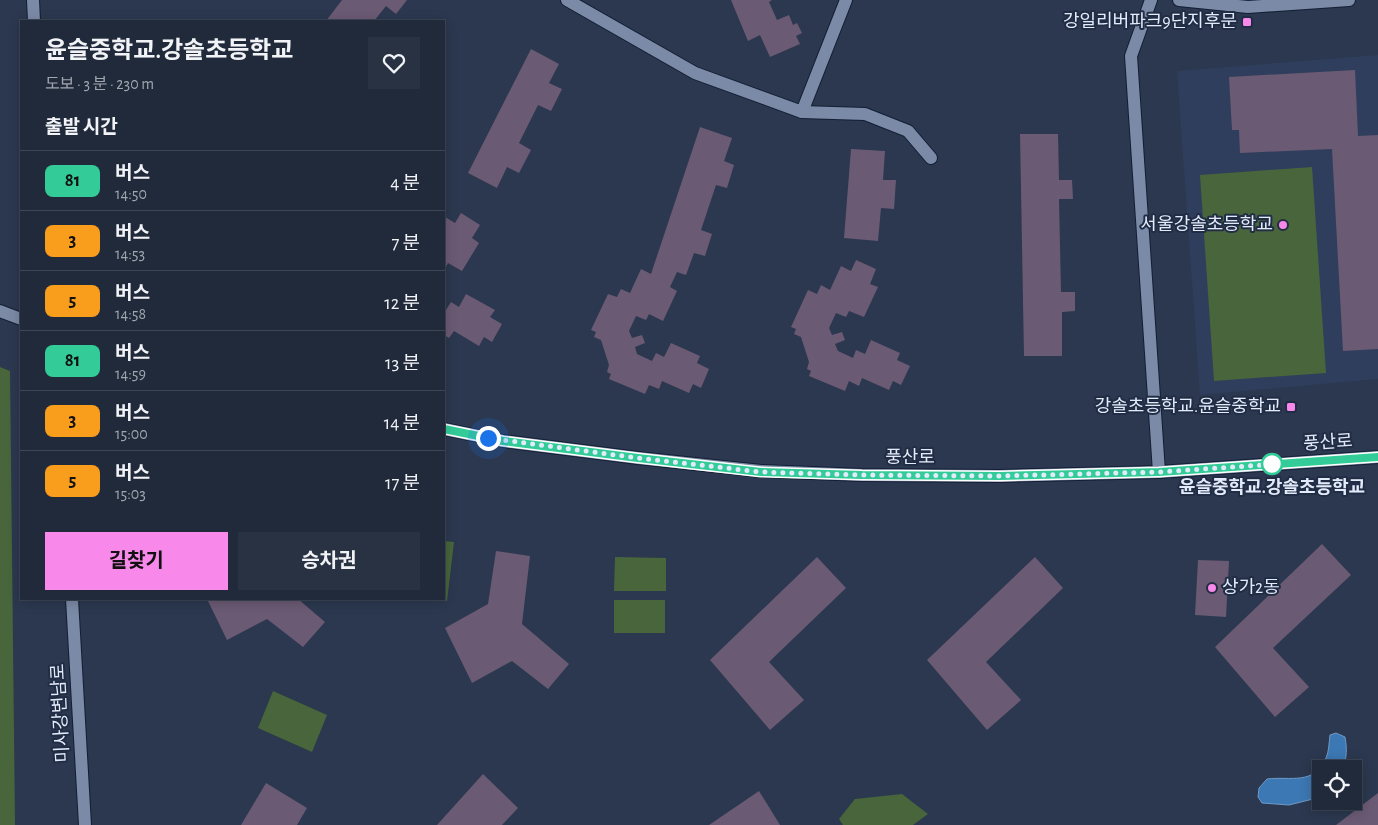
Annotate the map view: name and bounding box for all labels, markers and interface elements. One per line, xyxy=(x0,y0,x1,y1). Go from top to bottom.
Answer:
place label: 강일리버파크9단지후문 xyxy=(1063,11,1237,31)
marker: 강일리버파크9단지후문 xyxy=(1241,16,1253,28)
button: heart xyxy=(368,37,420,89)
text: 윤슬중학교.강솔초등학교 xyxy=(45,39,293,63)
text: 도보 · 3 분 · 230 m xyxy=(45,76,154,92)
text: 출발 시간 xyxy=(45,118,118,137)
text: 버스 xyxy=(115,164,150,183)
text: 81 xyxy=(65,172,80,190)
text: 4 분 xyxy=(390,174,420,193)
text: 14:50 xyxy=(115,186,147,202)
place label: 서울강솔초등학교 xyxy=(1141,214,1273,234)
marker: 서울강솔초등학교 xyxy=(1277,219,1289,231)
text: 버스 xyxy=(115,224,150,243)
text: 3 xyxy=(69,232,76,250)
text: 7 분 xyxy=(391,234,420,253)
text: 14:53 xyxy=(115,246,145,262)
text: 버스 xyxy=(115,284,150,303)
text: 5 xyxy=(69,292,76,310)
text: 12 분 xyxy=(384,294,420,313)
text: 14:58 xyxy=(115,306,146,322)
text: 버스 xyxy=(115,344,150,363)
text: 81 xyxy=(65,352,80,370)
text: 13 분 xyxy=(385,354,420,373)
text: 14:59 xyxy=(115,366,146,382)
place label: 강솔초등학교.윤슬중학교 xyxy=(1095,396,1281,416)
marker: 강솔초등학교.윤슬중학교 xyxy=(1285,401,1297,413)
text: 버스 xyxy=(115,404,150,423)
text: 3 xyxy=(69,412,76,430)
text: 14 분 xyxy=(384,414,420,433)
text: 15:00 xyxy=(115,426,148,442)
your location xyxy=(476,426,501,451)
street label: 풍산로 xyxy=(1303,431,1353,454)
street label: 풍산로 xyxy=(885,448,935,467)
marker: 윤슬중학교.강솔초등학교 xyxy=(1261,453,1283,475)
text: 버스 xyxy=(115,464,150,483)
text: 5 xyxy=(69,472,76,490)
text: 17 분 xyxy=(385,474,420,493)
place label: 윤슬중학교.강솔초등학교 xyxy=(1179,477,1365,497)
text: 15:03 xyxy=(115,486,146,502)
button: 길찾기 xyxy=(45,532,228,590)
button: 승차권 xyxy=(238,532,420,590)
place label: 상가2동 xyxy=(1222,577,1280,597)
marker: 상가2동 xyxy=(1206,582,1218,594)
street label: 미사강변남로 xyxy=(47,663,73,763)
map controls xyxy=(1312,760,1362,810)
button: locate xyxy=(1312,760,1362,810)

